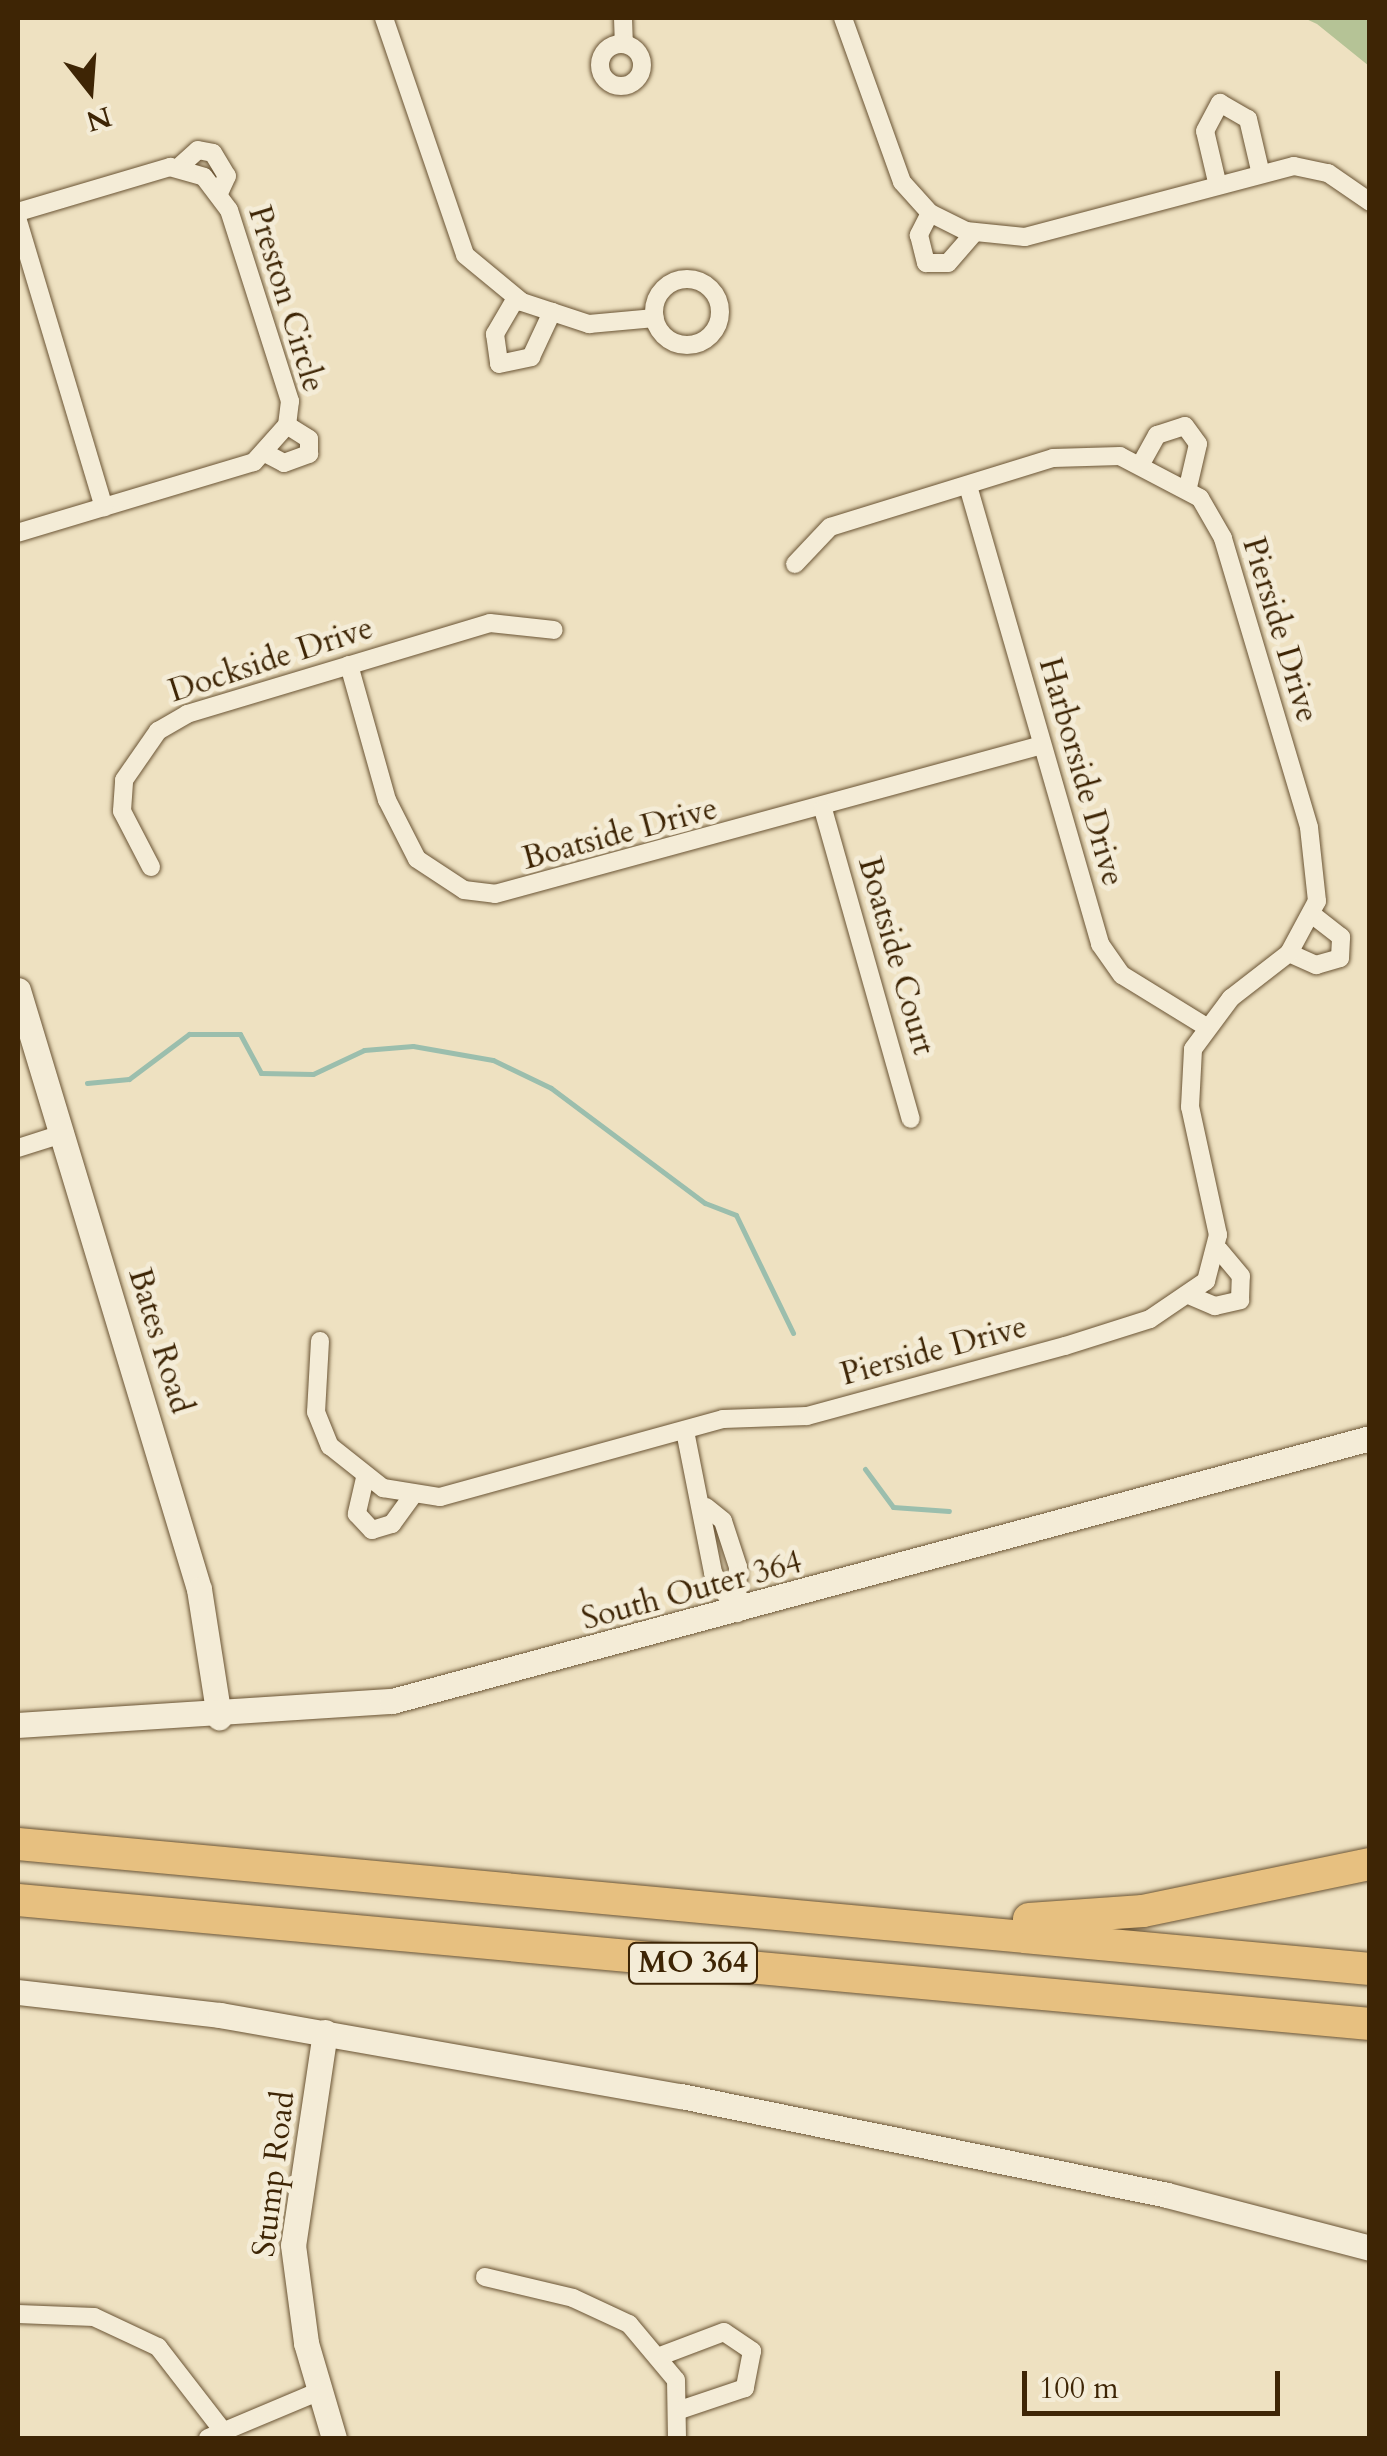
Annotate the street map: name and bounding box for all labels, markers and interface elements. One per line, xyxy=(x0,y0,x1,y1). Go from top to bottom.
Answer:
north arrow xyxy=(40,40,140,140)
text: N xyxy=(82,97,116,140)
street label: Preston Circle xyxy=(240,201,332,397)
street label: Pierside Drive xyxy=(1234,533,1326,727)
street label: Dockside Drive xyxy=(164,609,378,711)
street label: Harborside Drive xyxy=(1030,653,1132,891)
street label: Boatside Drive xyxy=(518,790,722,878)
street label: Boatside Court xyxy=(849,853,943,1059)
street label: Bates Road xyxy=(120,1264,200,1418)
street label: Pierside Drive xyxy=(837,1308,1031,1394)
street label: South Outer 364 xyxy=(578,1543,806,1639)
road number: MO 364 xyxy=(626,1938,760,1988)
street label: Stump Road xyxy=(245,2089,303,2259)
scale bar xyxy=(1027,2351,1284,2413)
text: 100 m xyxy=(1039,2368,1119,2409)

